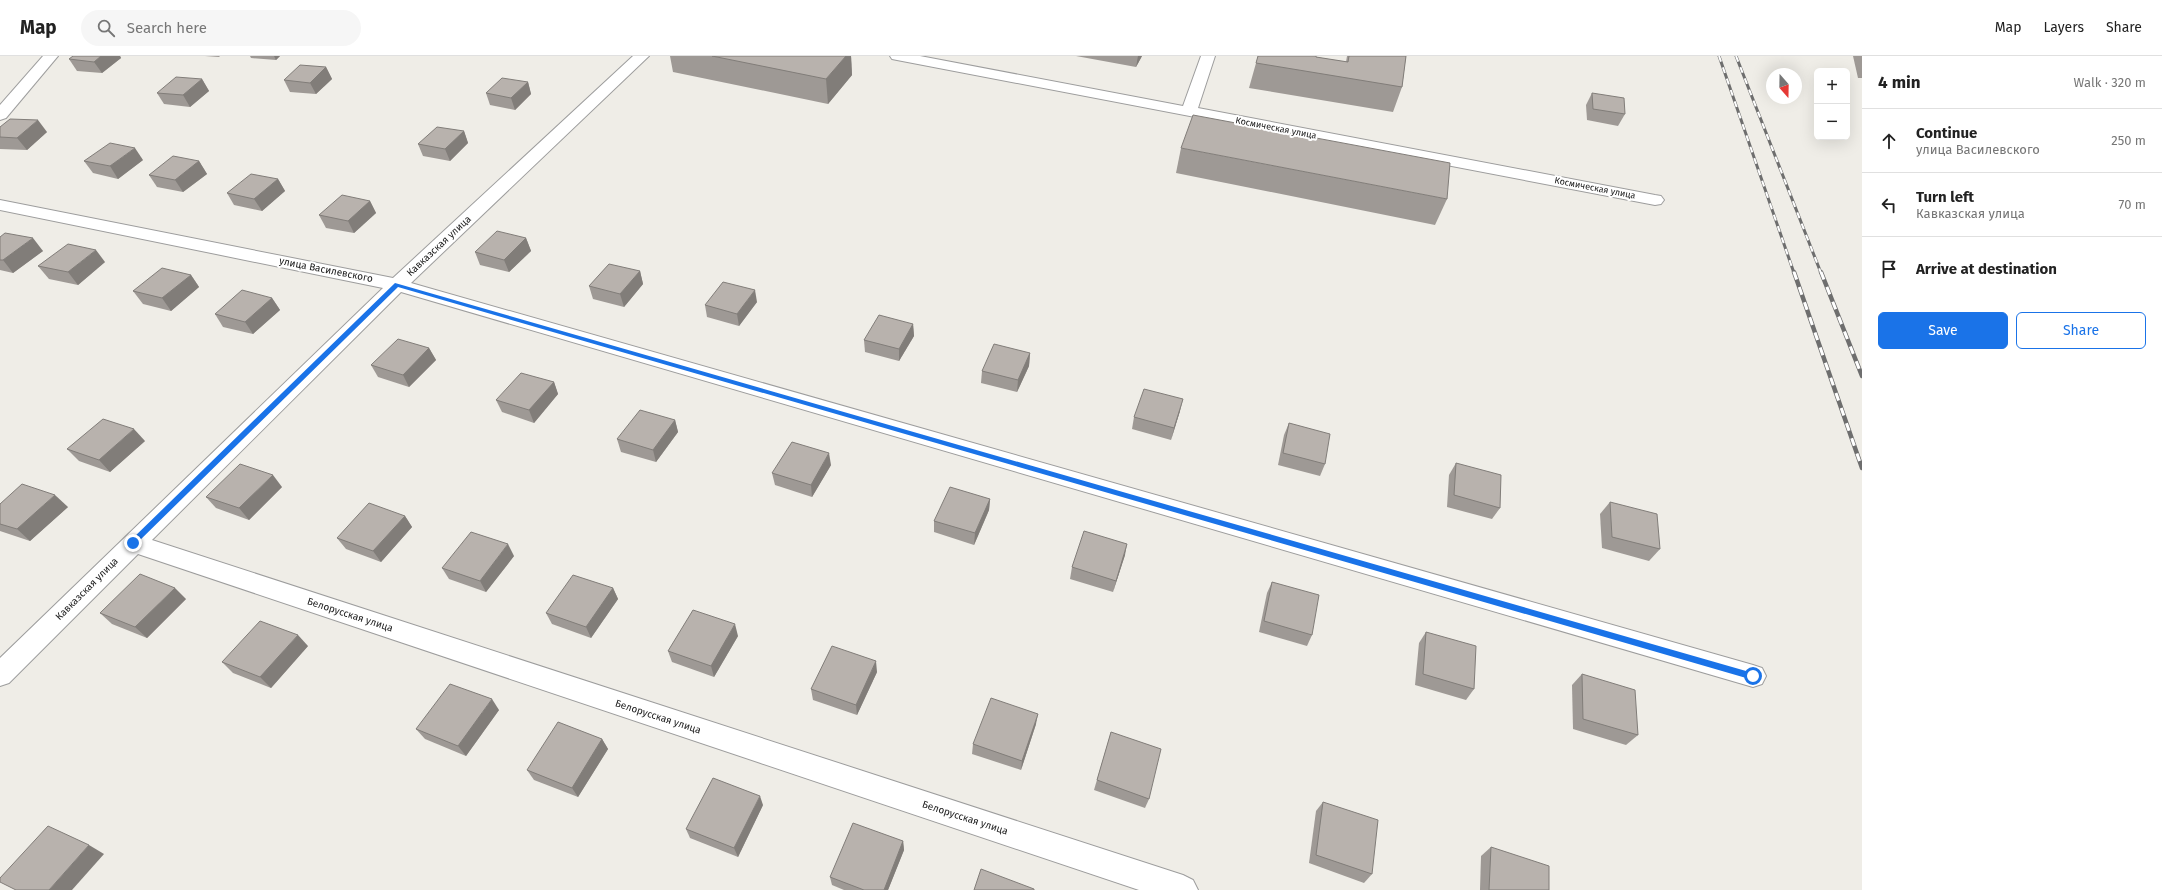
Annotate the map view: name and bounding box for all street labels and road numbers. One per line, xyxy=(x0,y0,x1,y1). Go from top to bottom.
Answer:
street label: Космическая улица xyxy=(1235,115,1317,141)
street label: Космическая улица xyxy=(1554,175,1636,201)
street label: Кавказская улица xyxy=(404,213,474,279)
street label: улица Василевского xyxy=(278,255,374,285)
street label: Кавказская улица xyxy=(53,555,121,623)
street label: Белорусская улица xyxy=(306,595,394,635)
street label: Белорусская улица xyxy=(614,697,702,737)
street label: Белорусская улица xyxy=(921,798,1009,838)

